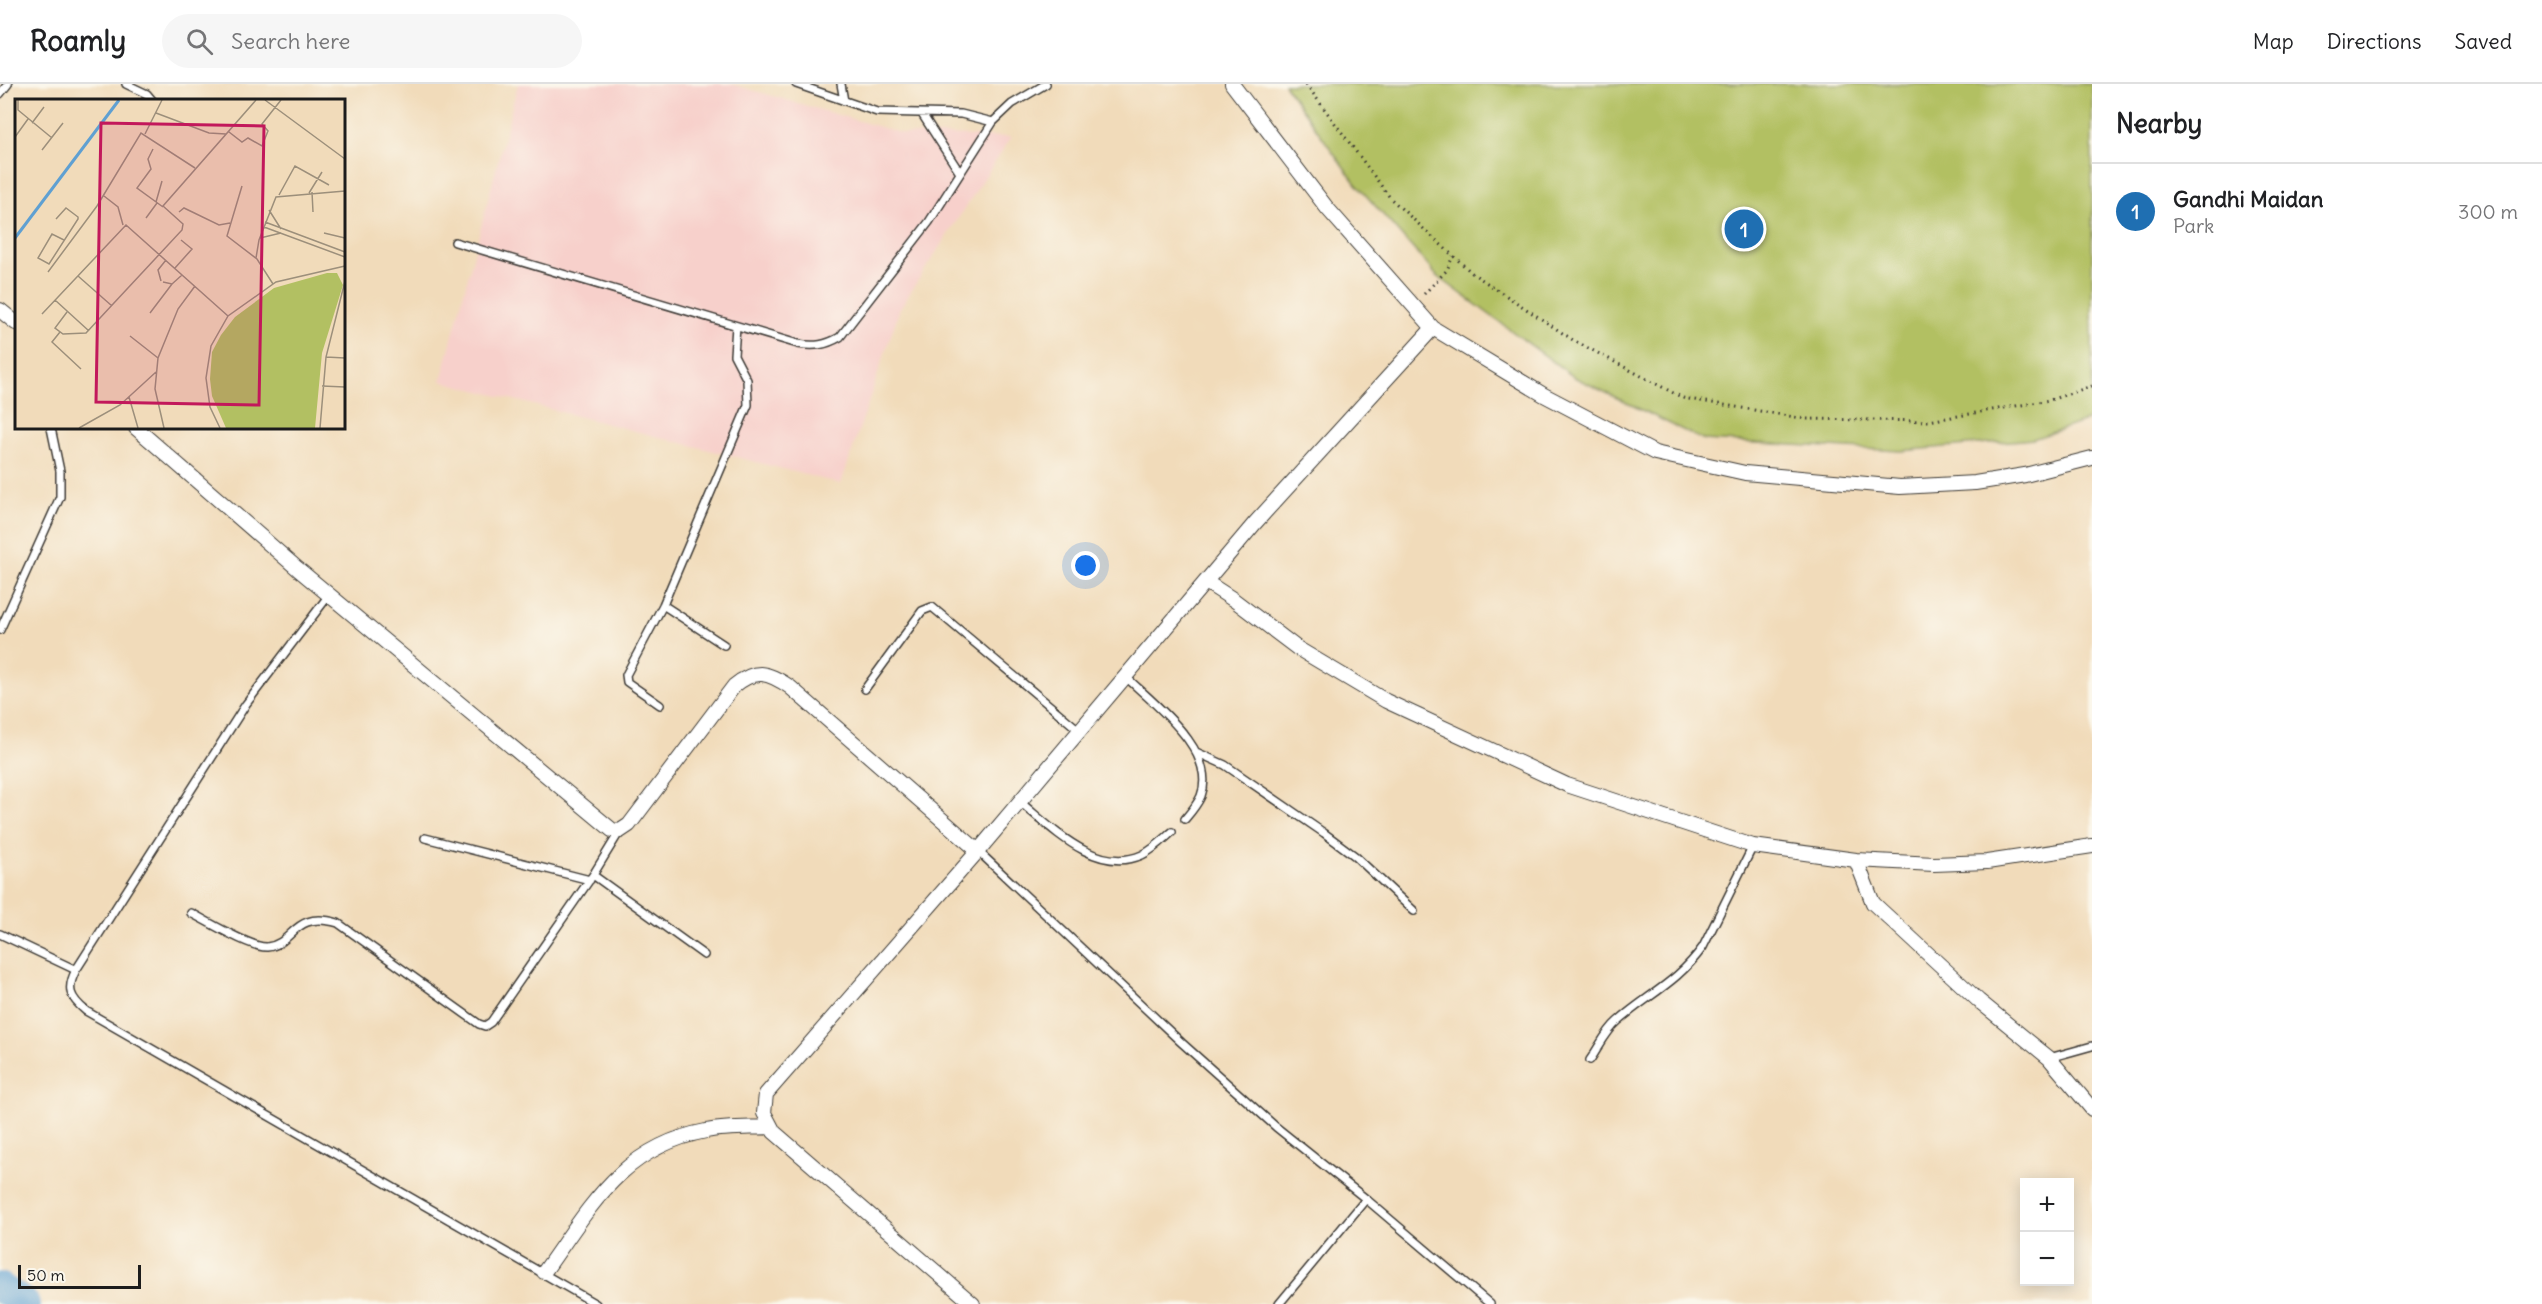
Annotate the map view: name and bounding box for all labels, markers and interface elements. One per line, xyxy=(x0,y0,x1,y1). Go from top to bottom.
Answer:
search box xyxy=(162,14,582,68)
text: Roamly xyxy=(30,23,126,59)
icon: search xyxy=(183,25,216,58)
text: Search here xyxy=(231,27,350,55)
text: Map xyxy=(2253,28,2294,55)
text: Directions xyxy=(2327,28,2421,55)
text: Saved xyxy=(2454,28,2512,55)
inset map xyxy=(15,99,345,429)
text: Nearby xyxy=(2116,107,2202,140)
text: Gandhi Maidan xyxy=(2173,185,2323,213)
text: 1 xyxy=(2132,199,2139,224)
text: 300 m xyxy=(2458,199,2518,224)
pin: 1 xyxy=(1724,206,1764,252)
text: Park xyxy=(2173,213,2214,238)
your location xyxy=(1071,551,1100,580)
map controls xyxy=(2020,1178,2074,1286)
button: + xyxy=(2020,1178,2074,1232)
button: − xyxy=(2020,1232,2074,1286)
scale bar xyxy=(18,1262,141,1290)
text: 50 m xyxy=(27,1265,65,1285)

